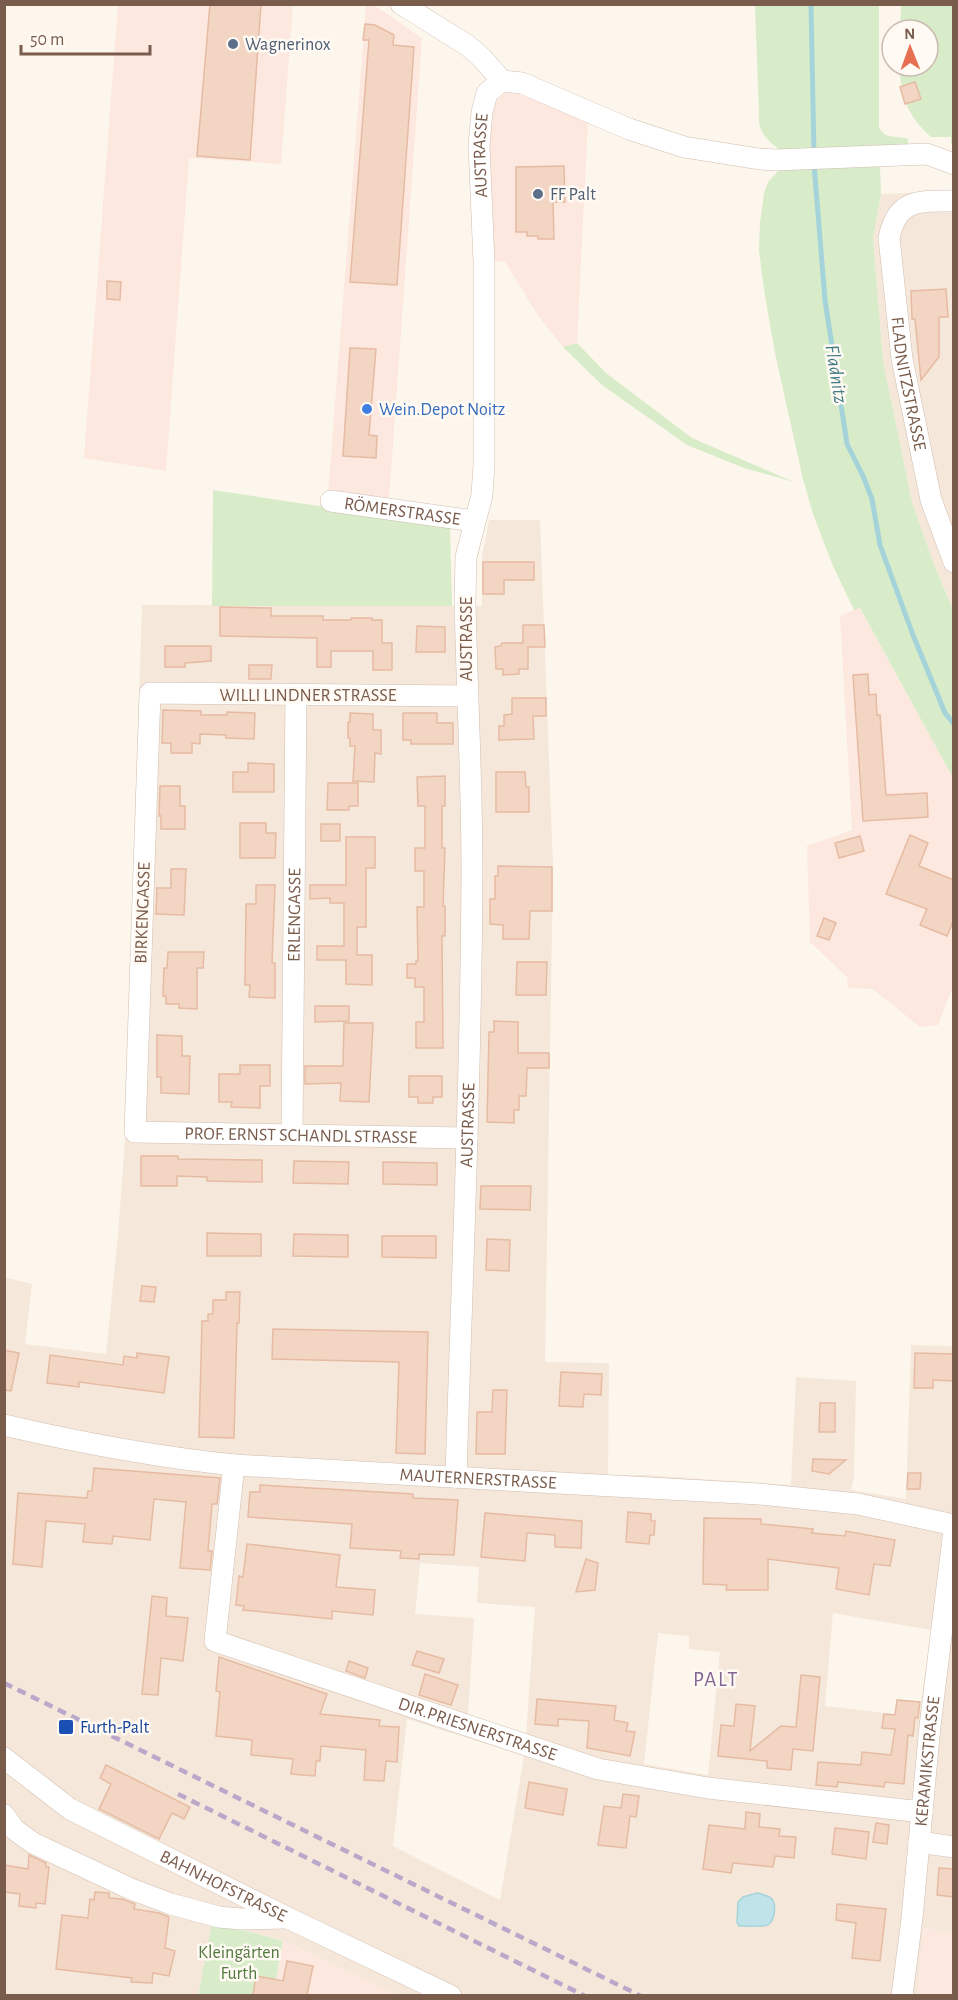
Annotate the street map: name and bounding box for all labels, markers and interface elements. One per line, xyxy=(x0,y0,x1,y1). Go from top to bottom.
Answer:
scale bar xyxy=(21,18,150,56)
north arrow xyxy=(880,18,940,78)
text: N xyxy=(904,26,915,42)
text: 50 m xyxy=(30,31,64,49)
place label: Wagnerinox xyxy=(245,36,331,54)
marker: Wagnerinox xyxy=(226,37,240,51)
street label: AUSTRASSE xyxy=(471,112,492,198)
place label: FF Palt xyxy=(550,186,596,204)
marker: FF Palt xyxy=(531,187,545,201)
street label: FLADNITZSTRASSE xyxy=(888,316,929,453)
water label: Fladnitz xyxy=(821,343,851,405)
place label: Wein.Depot Noitz xyxy=(379,401,505,419)
marker: Wein.Depot Noitz xyxy=(360,402,374,416)
street label: RÖMERSTRASSE xyxy=(343,494,462,529)
street label: AUSTRASSE xyxy=(458,596,476,681)
street label: WILLI LINDNER STRASSE xyxy=(220,687,397,705)
street label: BIRKENGASSE xyxy=(132,861,154,964)
street label: ERLENGASSE xyxy=(286,868,304,962)
street label: AUSTRASSE xyxy=(458,1082,479,1168)
street label: PROF. ERNST SCHANDL STRASSE xyxy=(184,1125,418,1147)
street label: MAUTERNERSTRASSE xyxy=(399,1466,557,1493)
district label: PALT xyxy=(693,1669,739,1690)
street label: DIR.PRIESNERSTRASSE xyxy=(396,1695,559,1765)
street label: KERAMIKSTRASSE xyxy=(913,1695,944,1827)
marker: Furth-Palt xyxy=(57,1718,75,1736)
place label: Furth-Palt xyxy=(80,1719,150,1737)
street label: BAHNHOFSTRASSE xyxy=(157,1847,290,1926)
park label: Kleingärten Furth xyxy=(198,1944,280,1983)

